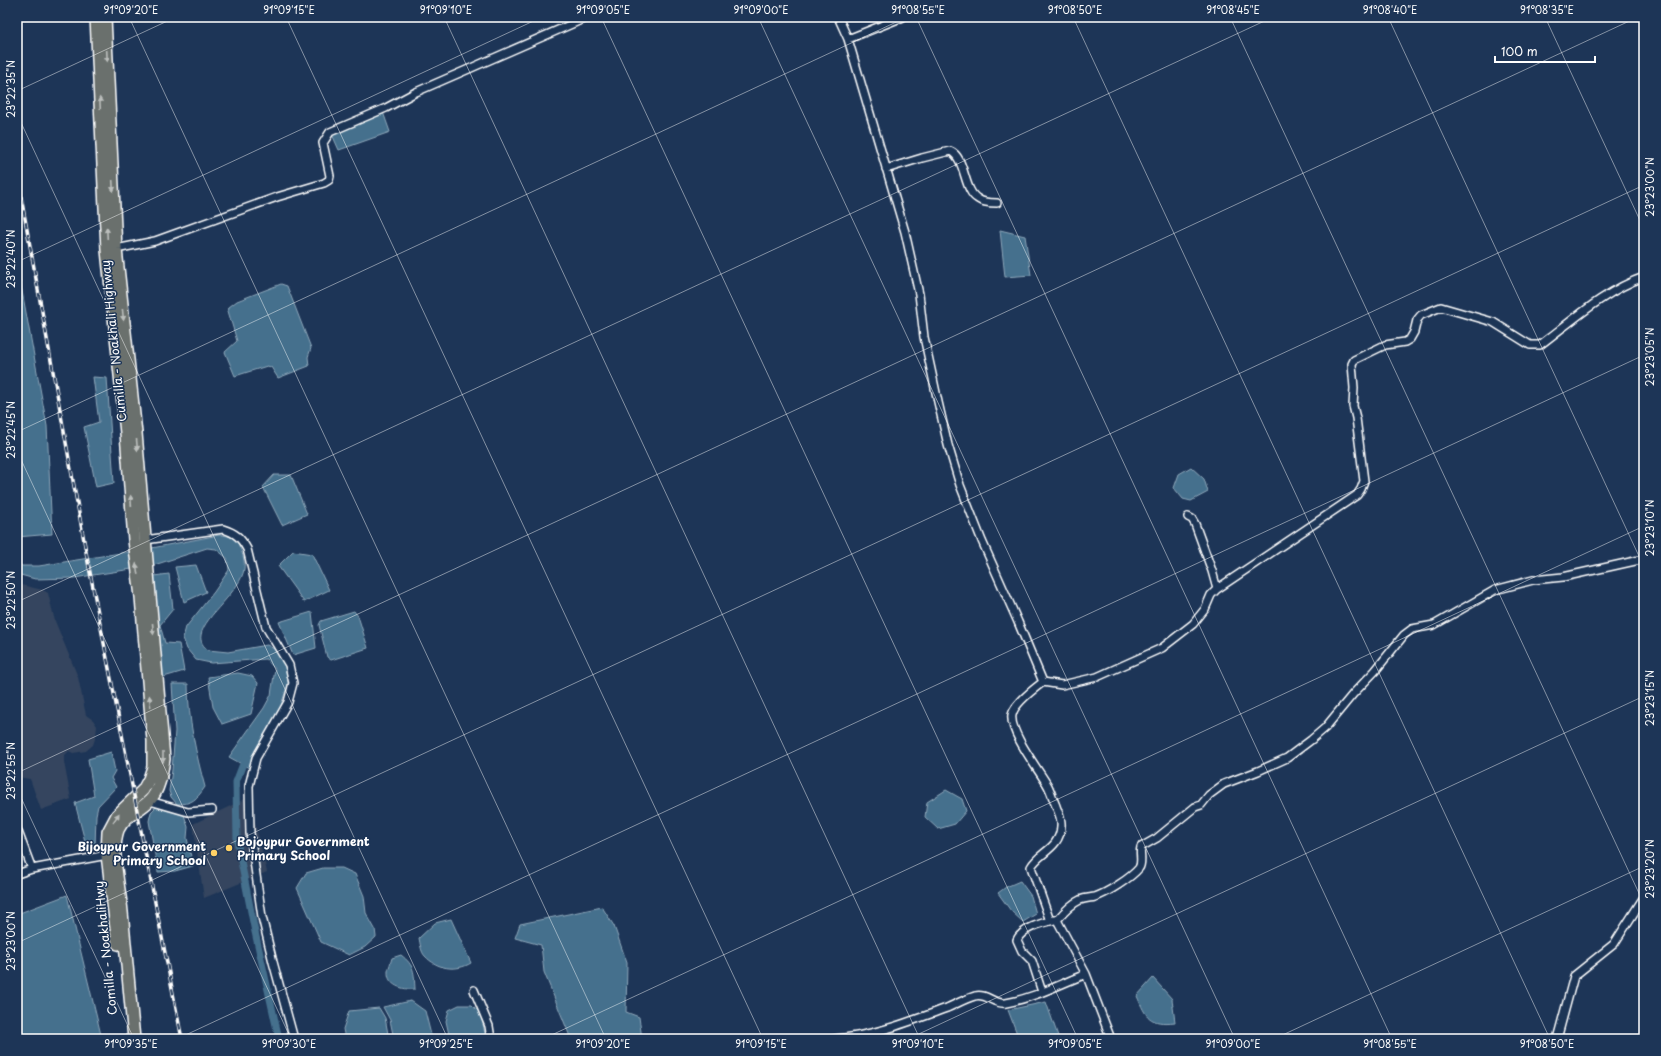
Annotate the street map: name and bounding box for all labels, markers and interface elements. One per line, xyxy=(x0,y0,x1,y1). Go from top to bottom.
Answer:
text: 91°09'20"E xyxy=(104,2,158,17)
text: 91°09'15"E xyxy=(263,2,315,17)
text: 91°09'10"E xyxy=(420,2,472,17)
text: 91°09'05"E xyxy=(576,2,630,17)
text: 91°09'00"E xyxy=(734,2,788,17)
text: 91°08'55"E xyxy=(891,2,945,17)
text: 91°08'50"E xyxy=(1048,2,1102,17)
text: 91°08'45"E xyxy=(1206,2,1260,17)
text: 91°08'40"E xyxy=(1363,2,1417,17)
text: 91°08'35"E xyxy=(1520,2,1574,17)
scale bar xyxy=(1495,38,1595,64)
text: 100 m xyxy=(1501,42,1538,60)
one-way arrow xyxy=(103,50,110,62)
text: 23°22'35"N xyxy=(3,60,18,118)
one-way arrow xyxy=(97,97,104,109)
text: 23°23'00"N xyxy=(1642,157,1657,217)
one-way arrow xyxy=(110,180,116,193)
one-way arrow xyxy=(103,226,110,239)
text: 23°22'40"N xyxy=(3,229,18,288)
street label: Cumilla - Noakhali Highway xyxy=(96,259,130,423)
one-way arrow xyxy=(119,309,126,321)
text: 23°23'05"N xyxy=(1642,327,1657,386)
text: 23°22'45"N xyxy=(3,401,18,459)
one-way arrow xyxy=(133,439,140,451)
one-way arrow xyxy=(127,495,134,507)
text: 23°23'10"N xyxy=(1642,499,1657,557)
one-way arrow xyxy=(134,563,141,575)
text: 23°22'50"N xyxy=(3,570,18,629)
one-way arrow xyxy=(149,623,156,635)
text: 23°23'15"N xyxy=(1642,670,1657,726)
one-way arrow xyxy=(146,695,153,707)
text: 23°22'55"N xyxy=(3,742,18,800)
one-way arrow xyxy=(160,751,166,764)
one-way arrow xyxy=(112,812,119,823)
place label: Bojoypur Government Primary School xyxy=(237,832,370,864)
place label: Bijoypur Government Primary School xyxy=(78,837,206,869)
text: 23°23'20"N xyxy=(1642,839,1657,899)
marker: Bojoypur Government Primary School xyxy=(224,843,234,853)
marker: Bijoypur Government Primary School xyxy=(209,848,219,858)
street label: Comilla - NoakhaliHwy xyxy=(89,880,121,1016)
text: 23°23'00"N xyxy=(3,911,18,971)
text: 91°09'35"E xyxy=(104,1036,158,1051)
text: 91°09'30"E xyxy=(262,1036,316,1051)
text: 91°09'25"E xyxy=(419,1036,473,1051)
text: 91°09'20"E xyxy=(576,1036,630,1051)
text: 91°09'15"E xyxy=(735,1036,787,1051)
text: 91°09'10"E xyxy=(892,1036,944,1051)
text: 91°09'05"E xyxy=(1048,1036,1102,1051)
text: 91°09'00"E xyxy=(1206,1036,1260,1051)
text: 91°08'55"E xyxy=(1363,1036,1417,1051)
text: 91°08'50"E xyxy=(1520,1036,1574,1051)

